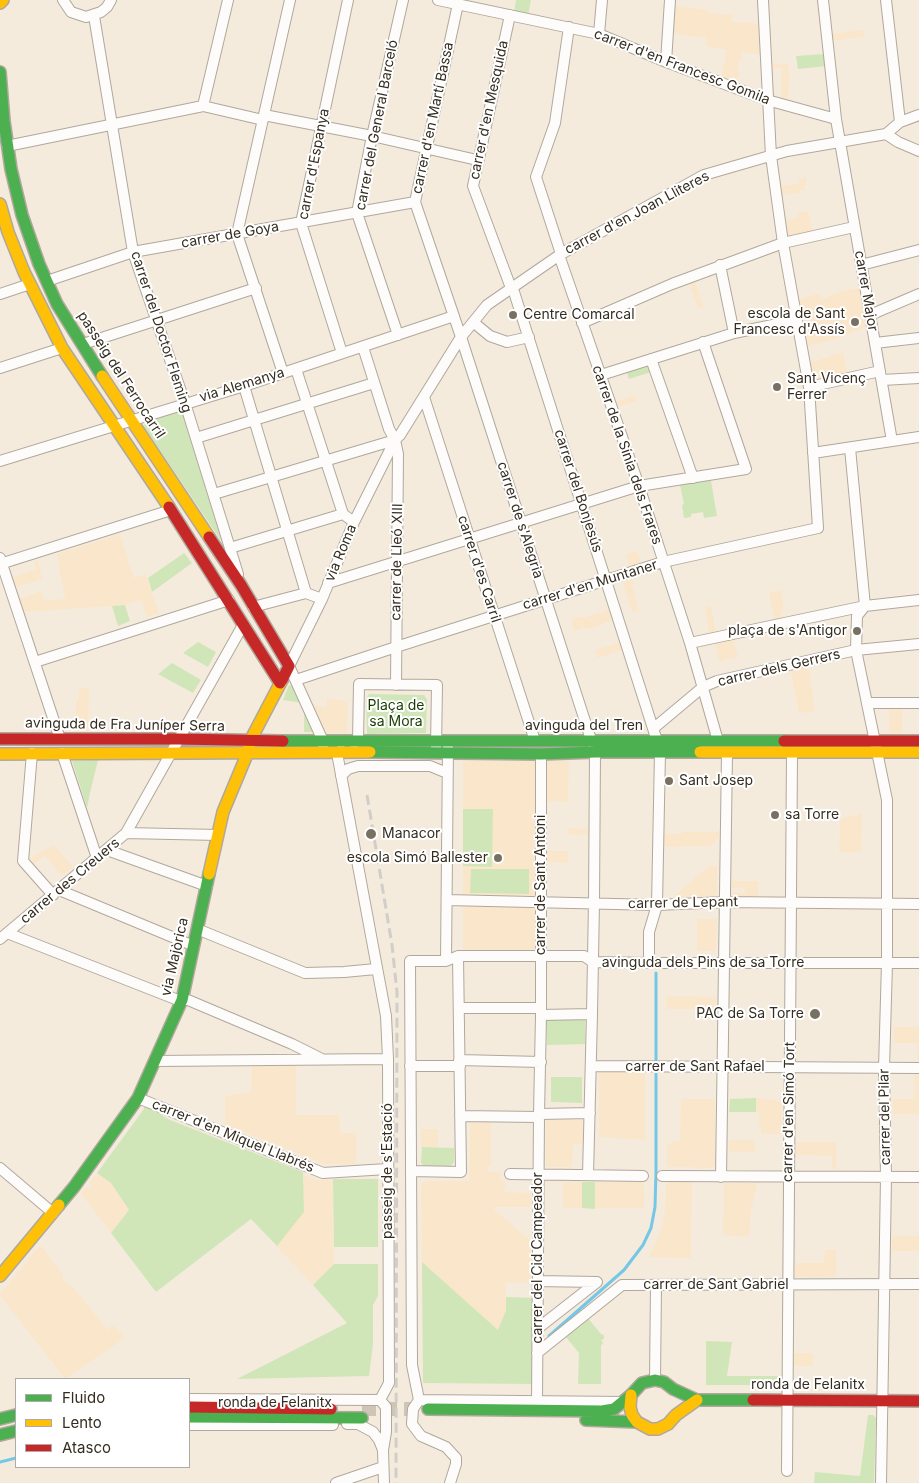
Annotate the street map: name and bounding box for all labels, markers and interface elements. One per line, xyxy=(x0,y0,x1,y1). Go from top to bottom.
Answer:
street label: carrer d'en Francesc Gomila xyxy=(592,26,772,108)
street label: carrer del General Barceló xyxy=(352,38,402,212)
street label: carrer d'en Mesquida xyxy=(466,39,512,181)
street label: carrer d'en Martí Bassa xyxy=(409,41,457,195)
street label: carrer d'Espanya xyxy=(295,107,333,221)
street label: carrer d'en Joan Lliteres xyxy=(562,168,712,258)
street label: carrer de Goya xyxy=(180,218,280,252)
street label: carrer del Doctor Fleming xyxy=(127,249,195,415)
street label: carrer Major xyxy=(851,249,881,333)
place label: escola de Sant Francesc d'Assís xyxy=(733,306,845,338)
place label: Centre Comarcal xyxy=(523,307,635,323)
street label: passeig del Ferrocarril xyxy=(74,308,168,442)
marker: Centre Comarcal xyxy=(507,309,519,321)
marker: escola de Sant Francesc d'Assís xyxy=(849,316,861,328)
street label: carrer de la Sínia dels Frares xyxy=(588,363,666,547)
street label: via Alemanya xyxy=(197,364,287,406)
place label: Sant Vicenç Ferrer xyxy=(787,371,866,404)
marker: Sant Vicenç Ferrer xyxy=(771,381,783,393)
street label: carrer del Bonjesús xyxy=(550,427,606,555)
street label: carrer de s'Alegria xyxy=(493,460,547,580)
street label: carrer de Lleó XIII xyxy=(388,503,406,621)
street label: carrer d'es Carril xyxy=(454,513,504,625)
street label: via Roma xyxy=(321,522,361,584)
street label: carrer d'en Muntaner xyxy=(520,556,660,614)
place label: plaça de s'Antigor xyxy=(728,623,847,639)
marker: plaça de s'Antigor xyxy=(851,625,863,637)
street label: carrer dels Gerrers xyxy=(716,646,842,690)
park label: Plaça de sa Mora xyxy=(368,698,424,730)
street label: avinguda de Fra Juníper Serra xyxy=(25,715,225,735)
street label: avinguda del Tren xyxy=(525,718,643,734)
place label: Sant Josep xyxy=(679,773,753,789)
marker: Sant Josep xyxy=(663,775,675,787)
place label: sa Torre xyxy=(785,807,839,823)
marker: sa Torre xyxy=(769,809,781,821)
street label: carrer de Sant Antoni xyxy=(533,815,549,955)
place label: Manacor xyxy=(382,826,440,842)
marker: Manacor xyxy=(364,827,378,841)
street label: carrer des Creuers xyxy=(17,835,123,927)
place label: escola Simó Ballester xyxy=(347,850,488,866)
marker: escola Simó Ballester xyxy=(492,852,504,864)
street label: carrer de Lepant xyxy=(628,894,738,912)
street label: via Majòrica xyxy=(158,916,192,998)
street label: avinguda dels Pins de sa Torre xyxy=(602,955,804,971)
place label: PAC de Sa Torre xyxy=(696,1006,804,1022)
marker: PAC de Sa Torre xyxy=(808,1007,822,1021)
street label: carrer d'en Simó Tort xyxy=(779,1042,799,1182)
street label: carrer de Sant Rafael xyxy=(625,1059,765,1075)
street label: carrer del Pilar xyxy=(876,1068,894,1166)
street label: carrer d'en Miquel Llabrés xyxy=(149,1096,317,1176)
street label: passeig de s'Estació xyxy=(380,1103,396,1239)
street label: carrer del Cid Campeador xyxy=(530,1172,546,1344)
street label: carrer de Sant Gabriel xyxy=(643,1277,789,1293)
street label: ronda de Felanitx xyxy=(751,1377,865,1393)
legend xyxy=(15,1378,190,1468)
text: Fluido xyxy=(62,1388,105,1407)
street label: ronda de Felanitx xyxy=(218,1395,332,1411)
text: Lento xyxy=(62,1413,102,1432)
text: Atasco xyxy=(62,1438,111,1457)

